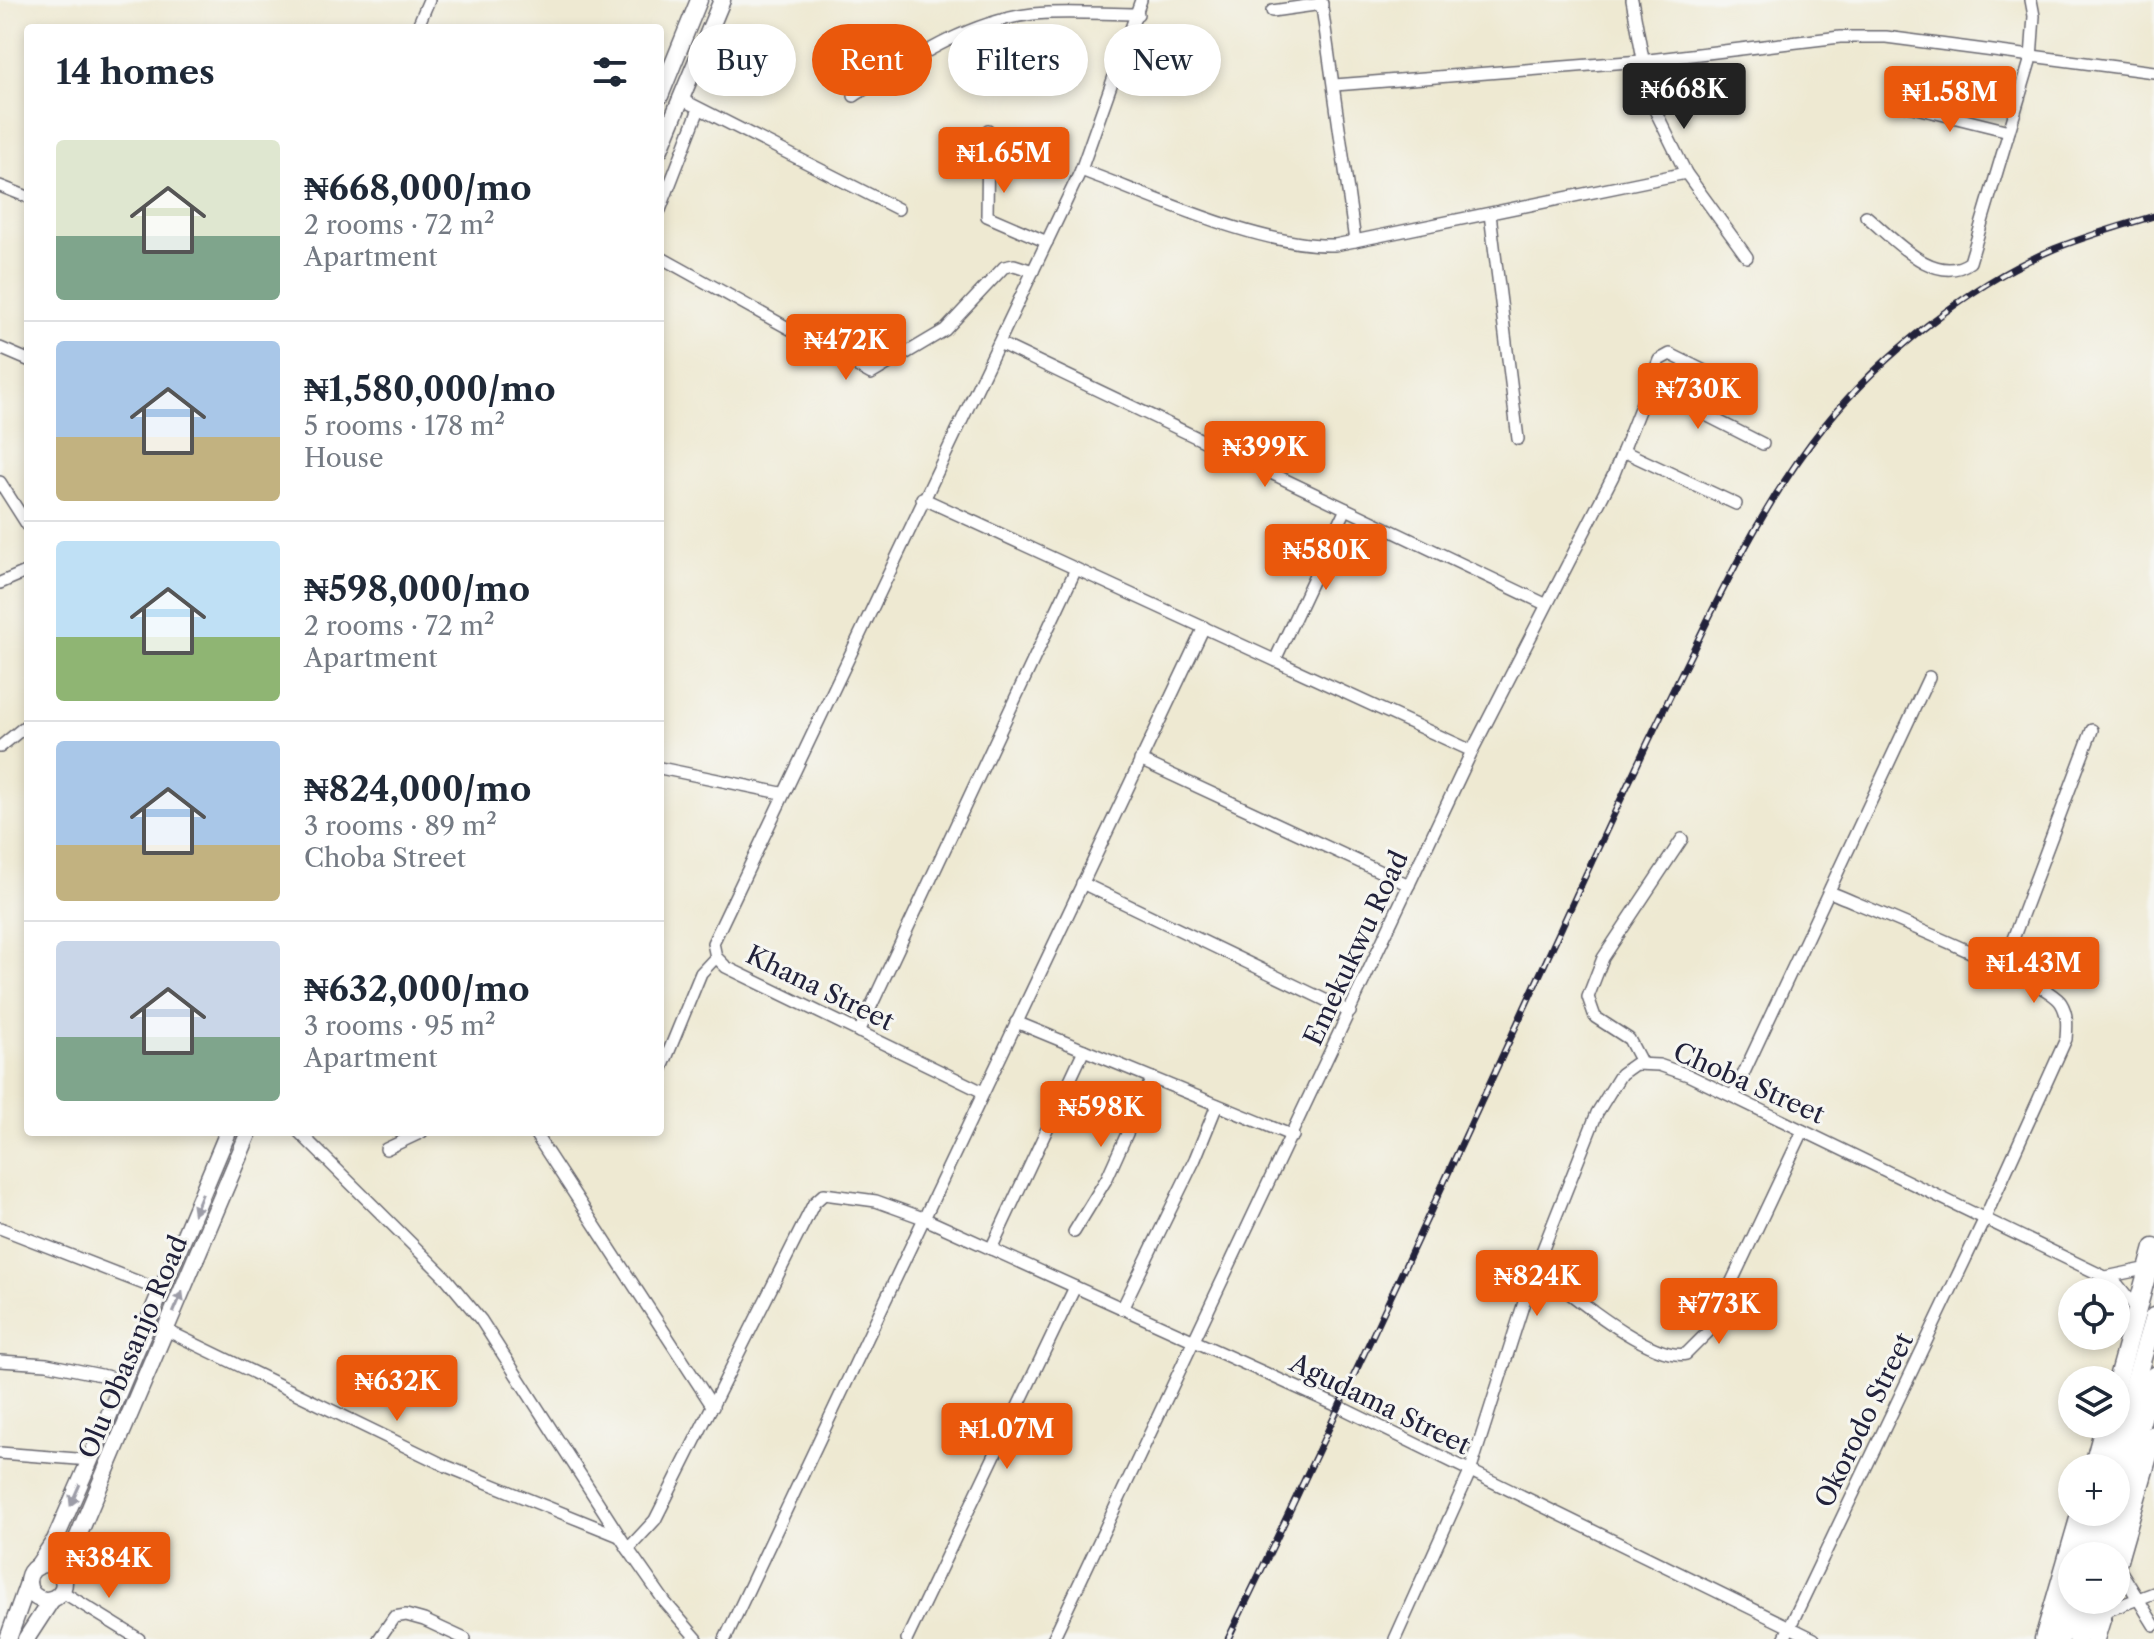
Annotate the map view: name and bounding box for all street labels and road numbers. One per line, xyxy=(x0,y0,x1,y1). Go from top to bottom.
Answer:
street label: Emekukwu Road xyxy=(1297,846,1415,1050)
street label: Khana Street xyxy=(741,938,900,1038)
street label: Choba Street xyxy=(1669,1035,1830,1131)
street label: Olu Obasanjo Road xyxy=(72,1231,194,1463)
street label: Okorodo Street xyxy=(1808,1327,1920,1513)
street label: Agudama Street xyxy=(1284,1346,1476,1462)

